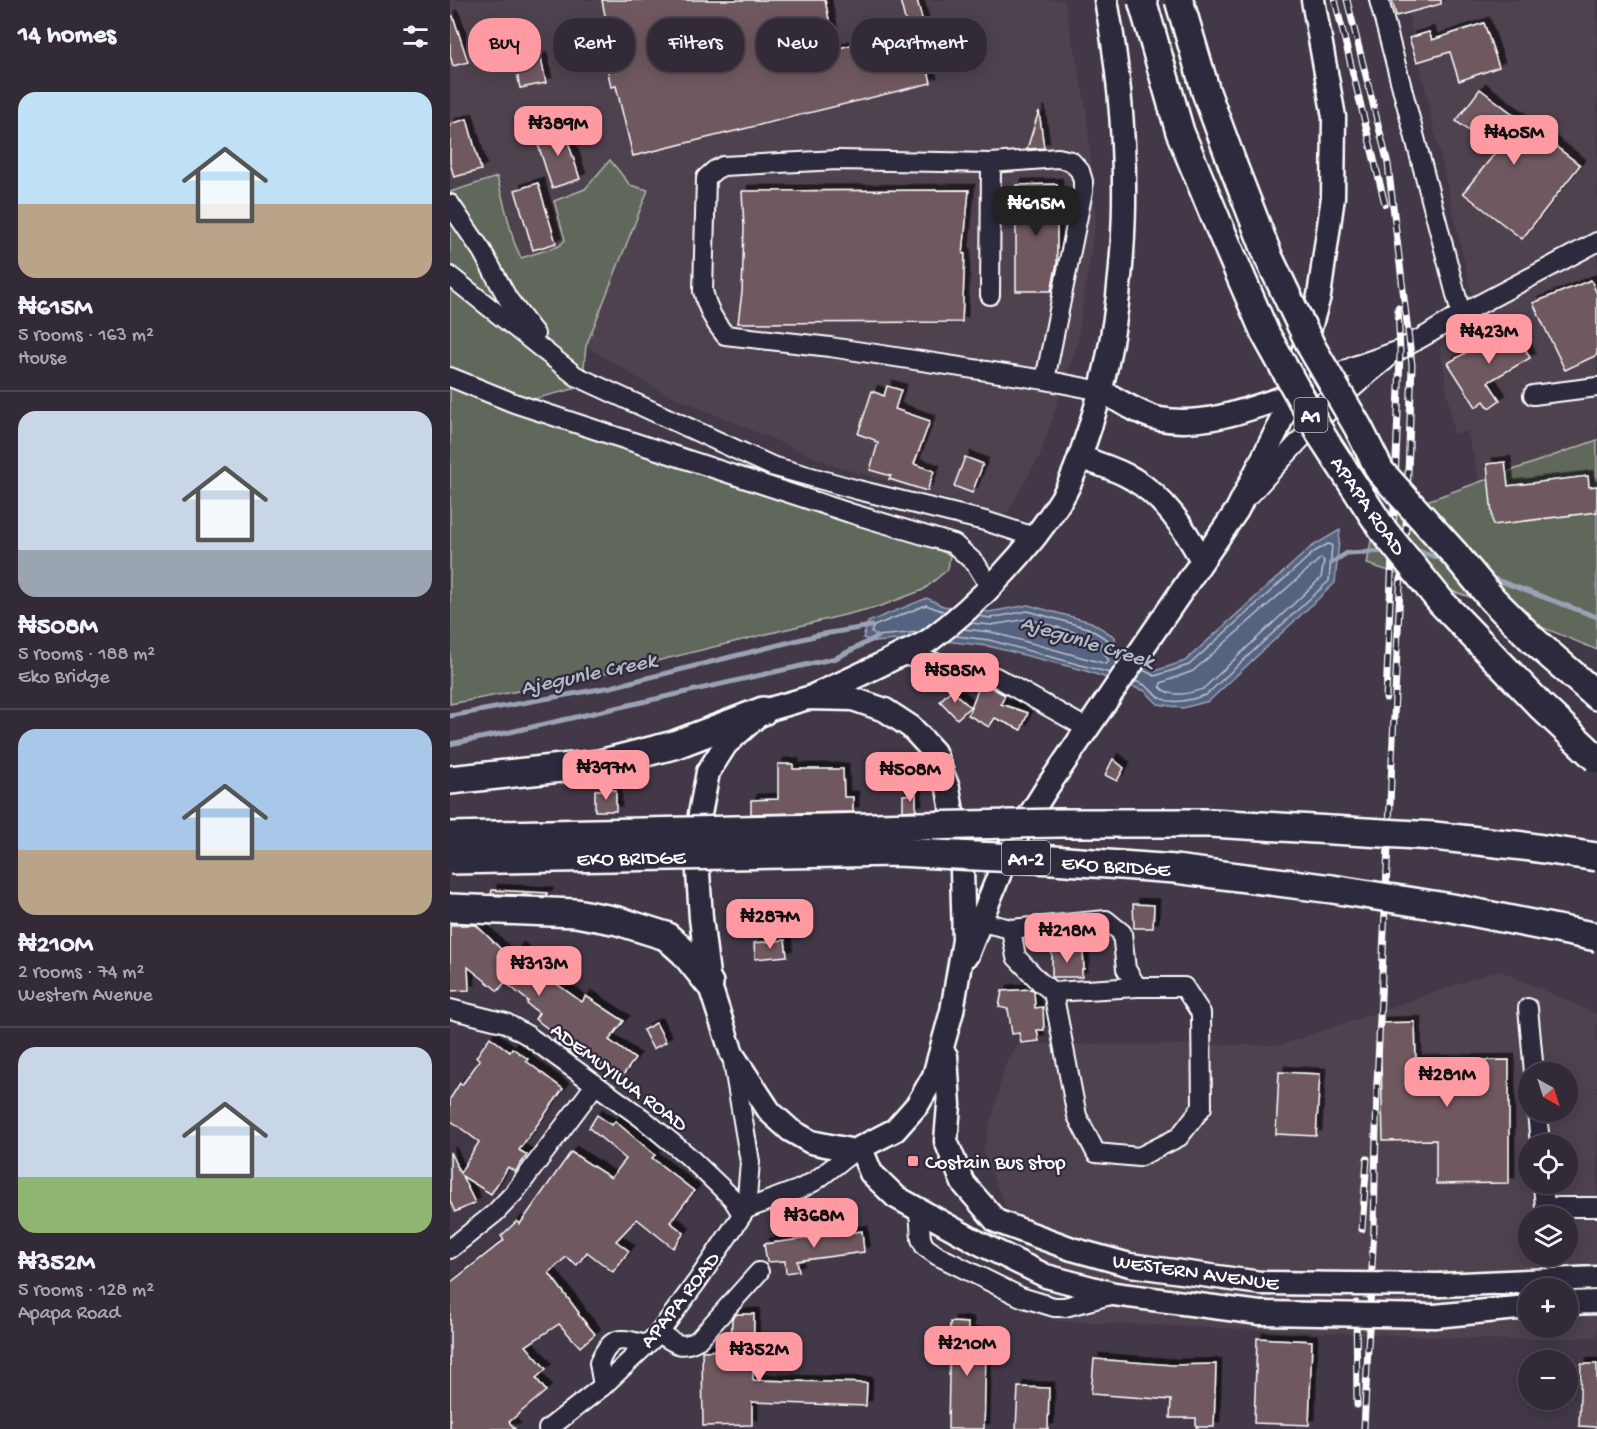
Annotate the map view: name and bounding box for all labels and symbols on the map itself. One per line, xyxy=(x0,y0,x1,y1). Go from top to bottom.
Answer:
pin: ₦389M xyxy=(516,106,600,157)
pin: ₦405M xyxy=(1472,115,1556,166)
pin: ₦615M xyxy=(994,186,1078,237)
pin: ₦423M xyxy=(1447,314,1531,365)
road number: A1 xyxy=(1294,398,1328,432)
street label: APAPA ROAD xyxy=(1323,453,1410,562)
water label: Ajegunle Creek xyxy=(1017,611,1159,677)
water label: Ajegunle Creek xyxy=(519,648,661,703)
pin: ₦585M xyxy=(913,653,997,704)
pin: ₦397M xyxy=(564,750,648,801)
pin: ₦508M xyxy=(868,752,952,803)
road number: A1-2 xyxy=(1002,841,1050,875)
street label: EKO BRIDGE xyxy=(576,847,687,874)
street label: EKO BRIDGE xyxy=(1060,852,1172,885)
pin: ₦287M xyxy=(728,899,812,950)
pin: ₦218M xyxy=(1025,913,1109,964)
pin: ₦313M xyxy=(497,946,581,997)
street label: ADEMUYIWA ROAD xyxy=(544,1019,692,1139)
pin: ₦281M xyxy=(1405,1057,1489,1108)
north arrow xyxy=(1518,1062,1578,1122)
place label: Costain Bus stop xyxy=(925,1152,1066,1177)
marker: Costain Bus stop xyxy=(906,1154,920,1168)
pin: ₦368M xyxy=(772,1198,856,1249)
street label: APAPA ROAD xyxy=(636,1248,727,1354)
street label: WESTERN AVENUE xyxy=(1111,1250,1281,1299)
pin: ₦210M xyxy=(925,1326,1009,1377)
pin: ₦352M xyxy=(717,1332,801,1383)

